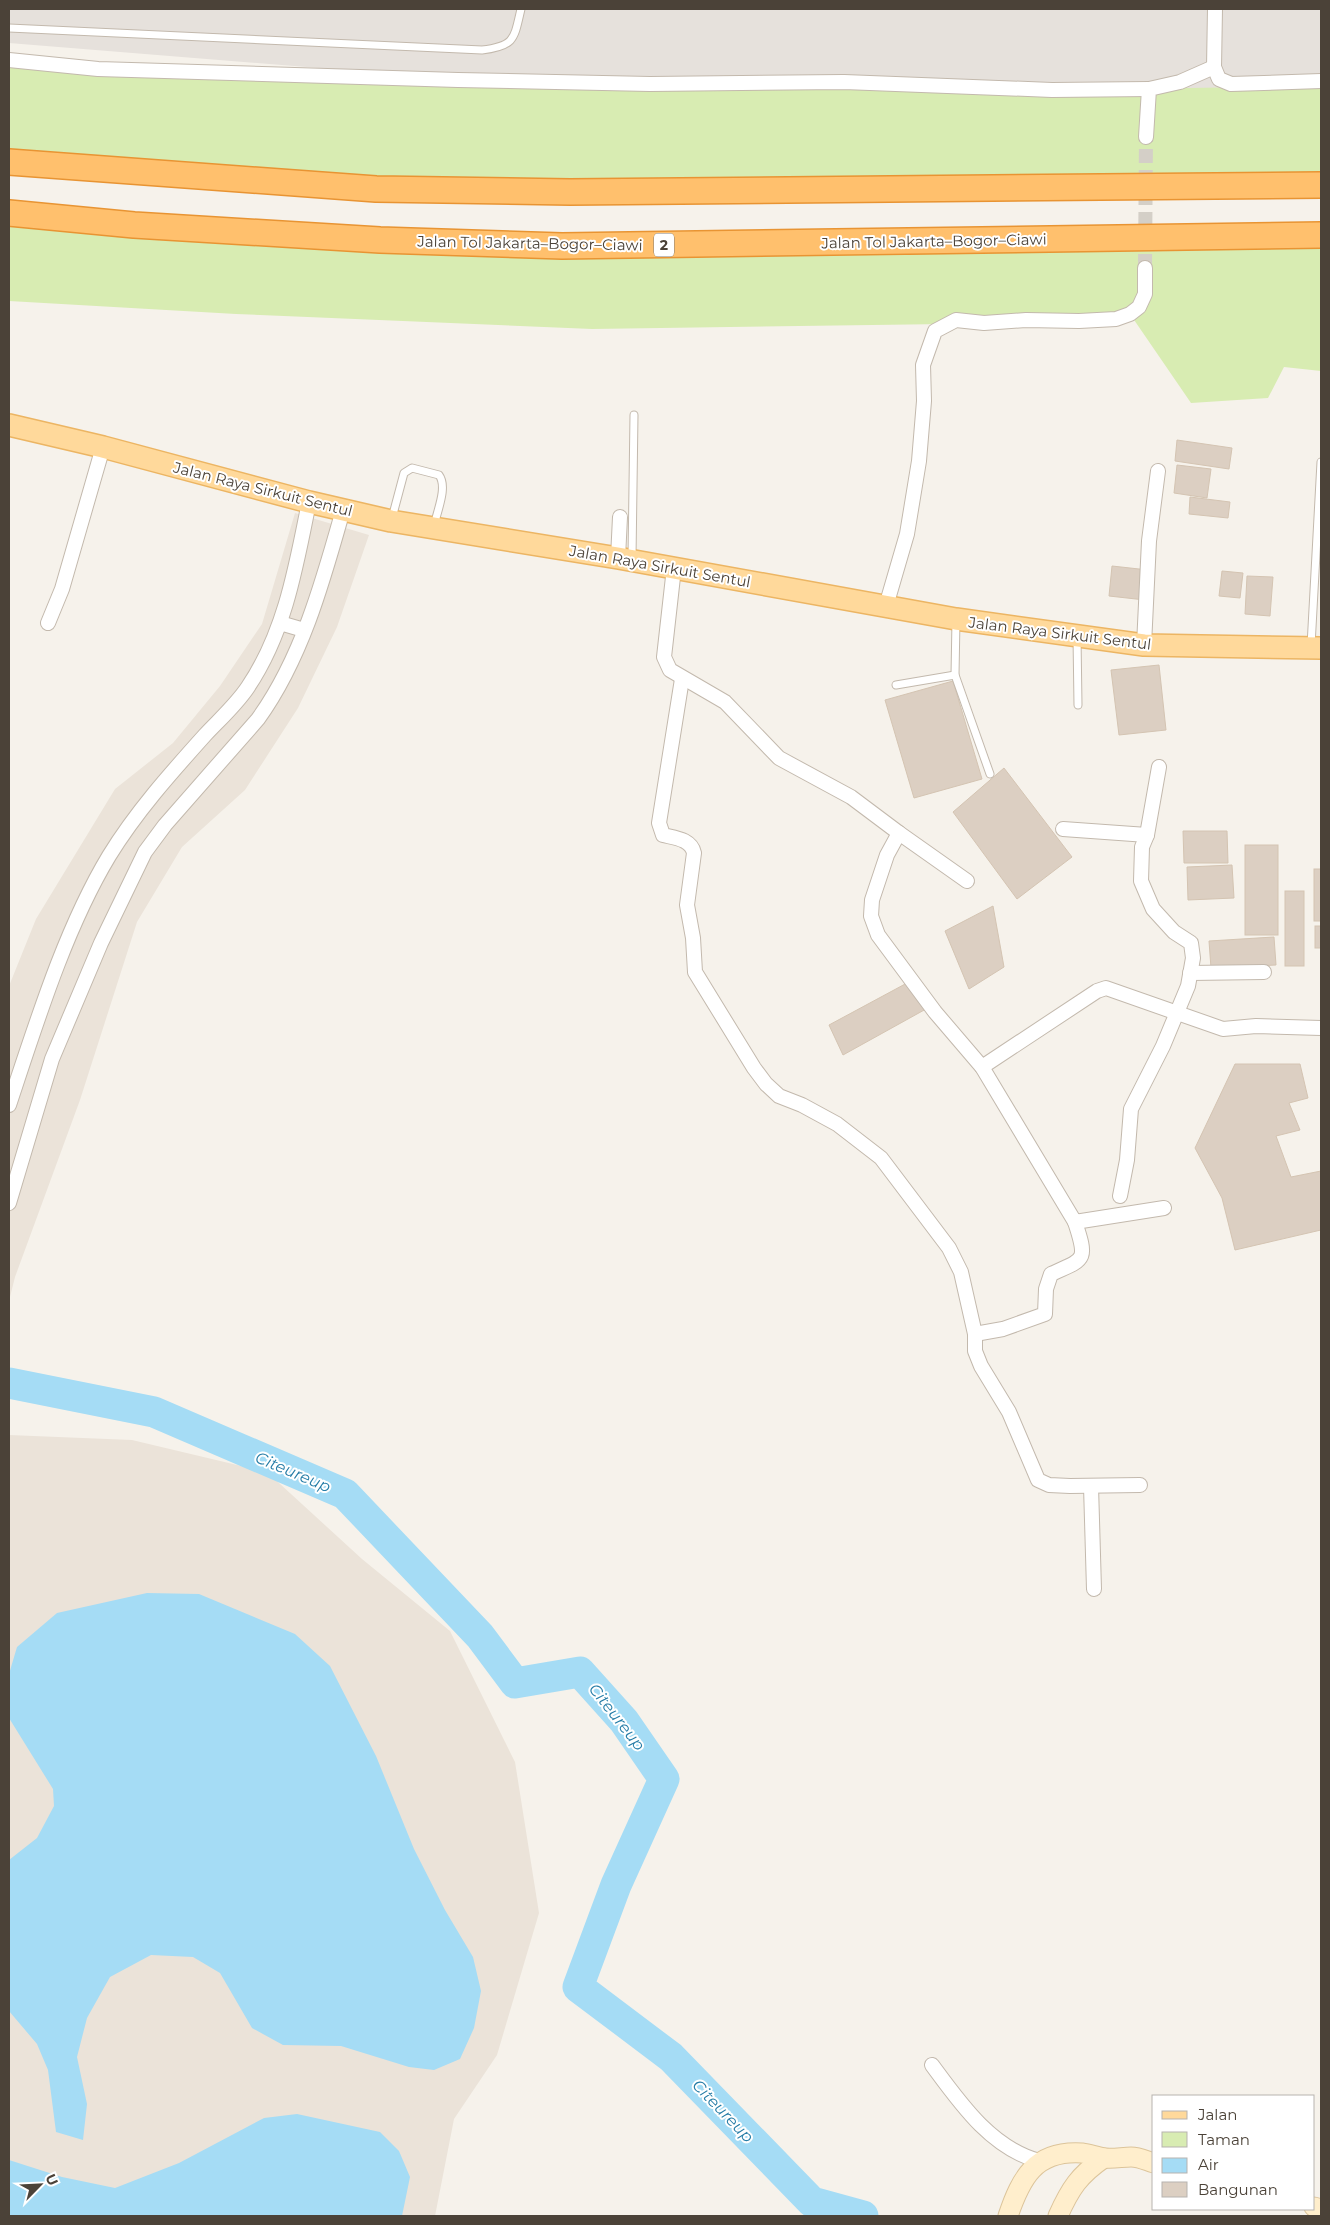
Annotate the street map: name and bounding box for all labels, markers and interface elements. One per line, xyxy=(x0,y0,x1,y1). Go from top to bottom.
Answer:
street label: Jalan Tol Jakarta–Bogor–Ciawi xyxy=(820,230,1047,252)
street label: Jalan Tol Jakarta–Bogor–Ciawi xyxy=(416,232,643,254)
road number: 2 xyxy=(654,234,674,256)
street label: Jalan Raya Sirkuit Sentul xyxy=(171,457,355,520)
street label: Jalan Raya Sirkuit Sentul xyxy=(567,541,752,591)
street label: Jalan Raya Sirkuit Sentul xyxy=(967,612,1152,654)
water label: Citeureup xyxy=(253,1448,334,1496)
water label: Citeureup xyxy=(585,1680,649,1754)
water label: Citeureup xyxy=(688,2076,758,2146)
legend xyxy=(1152,2095,1315,2210)
text: Jalan xyxy=(1197,2105,1237,2124)
text: Taman xyxy=(1198,2130,1250,2149)
text: Air xyxy=(1198,2155,1219,2174)
north arrow xyxy=(15,2160,65,2210)
text: U xyxy=(41,2171,62,2188)
text: Bangunan xyxy=(1198,2180,1278,2199)

